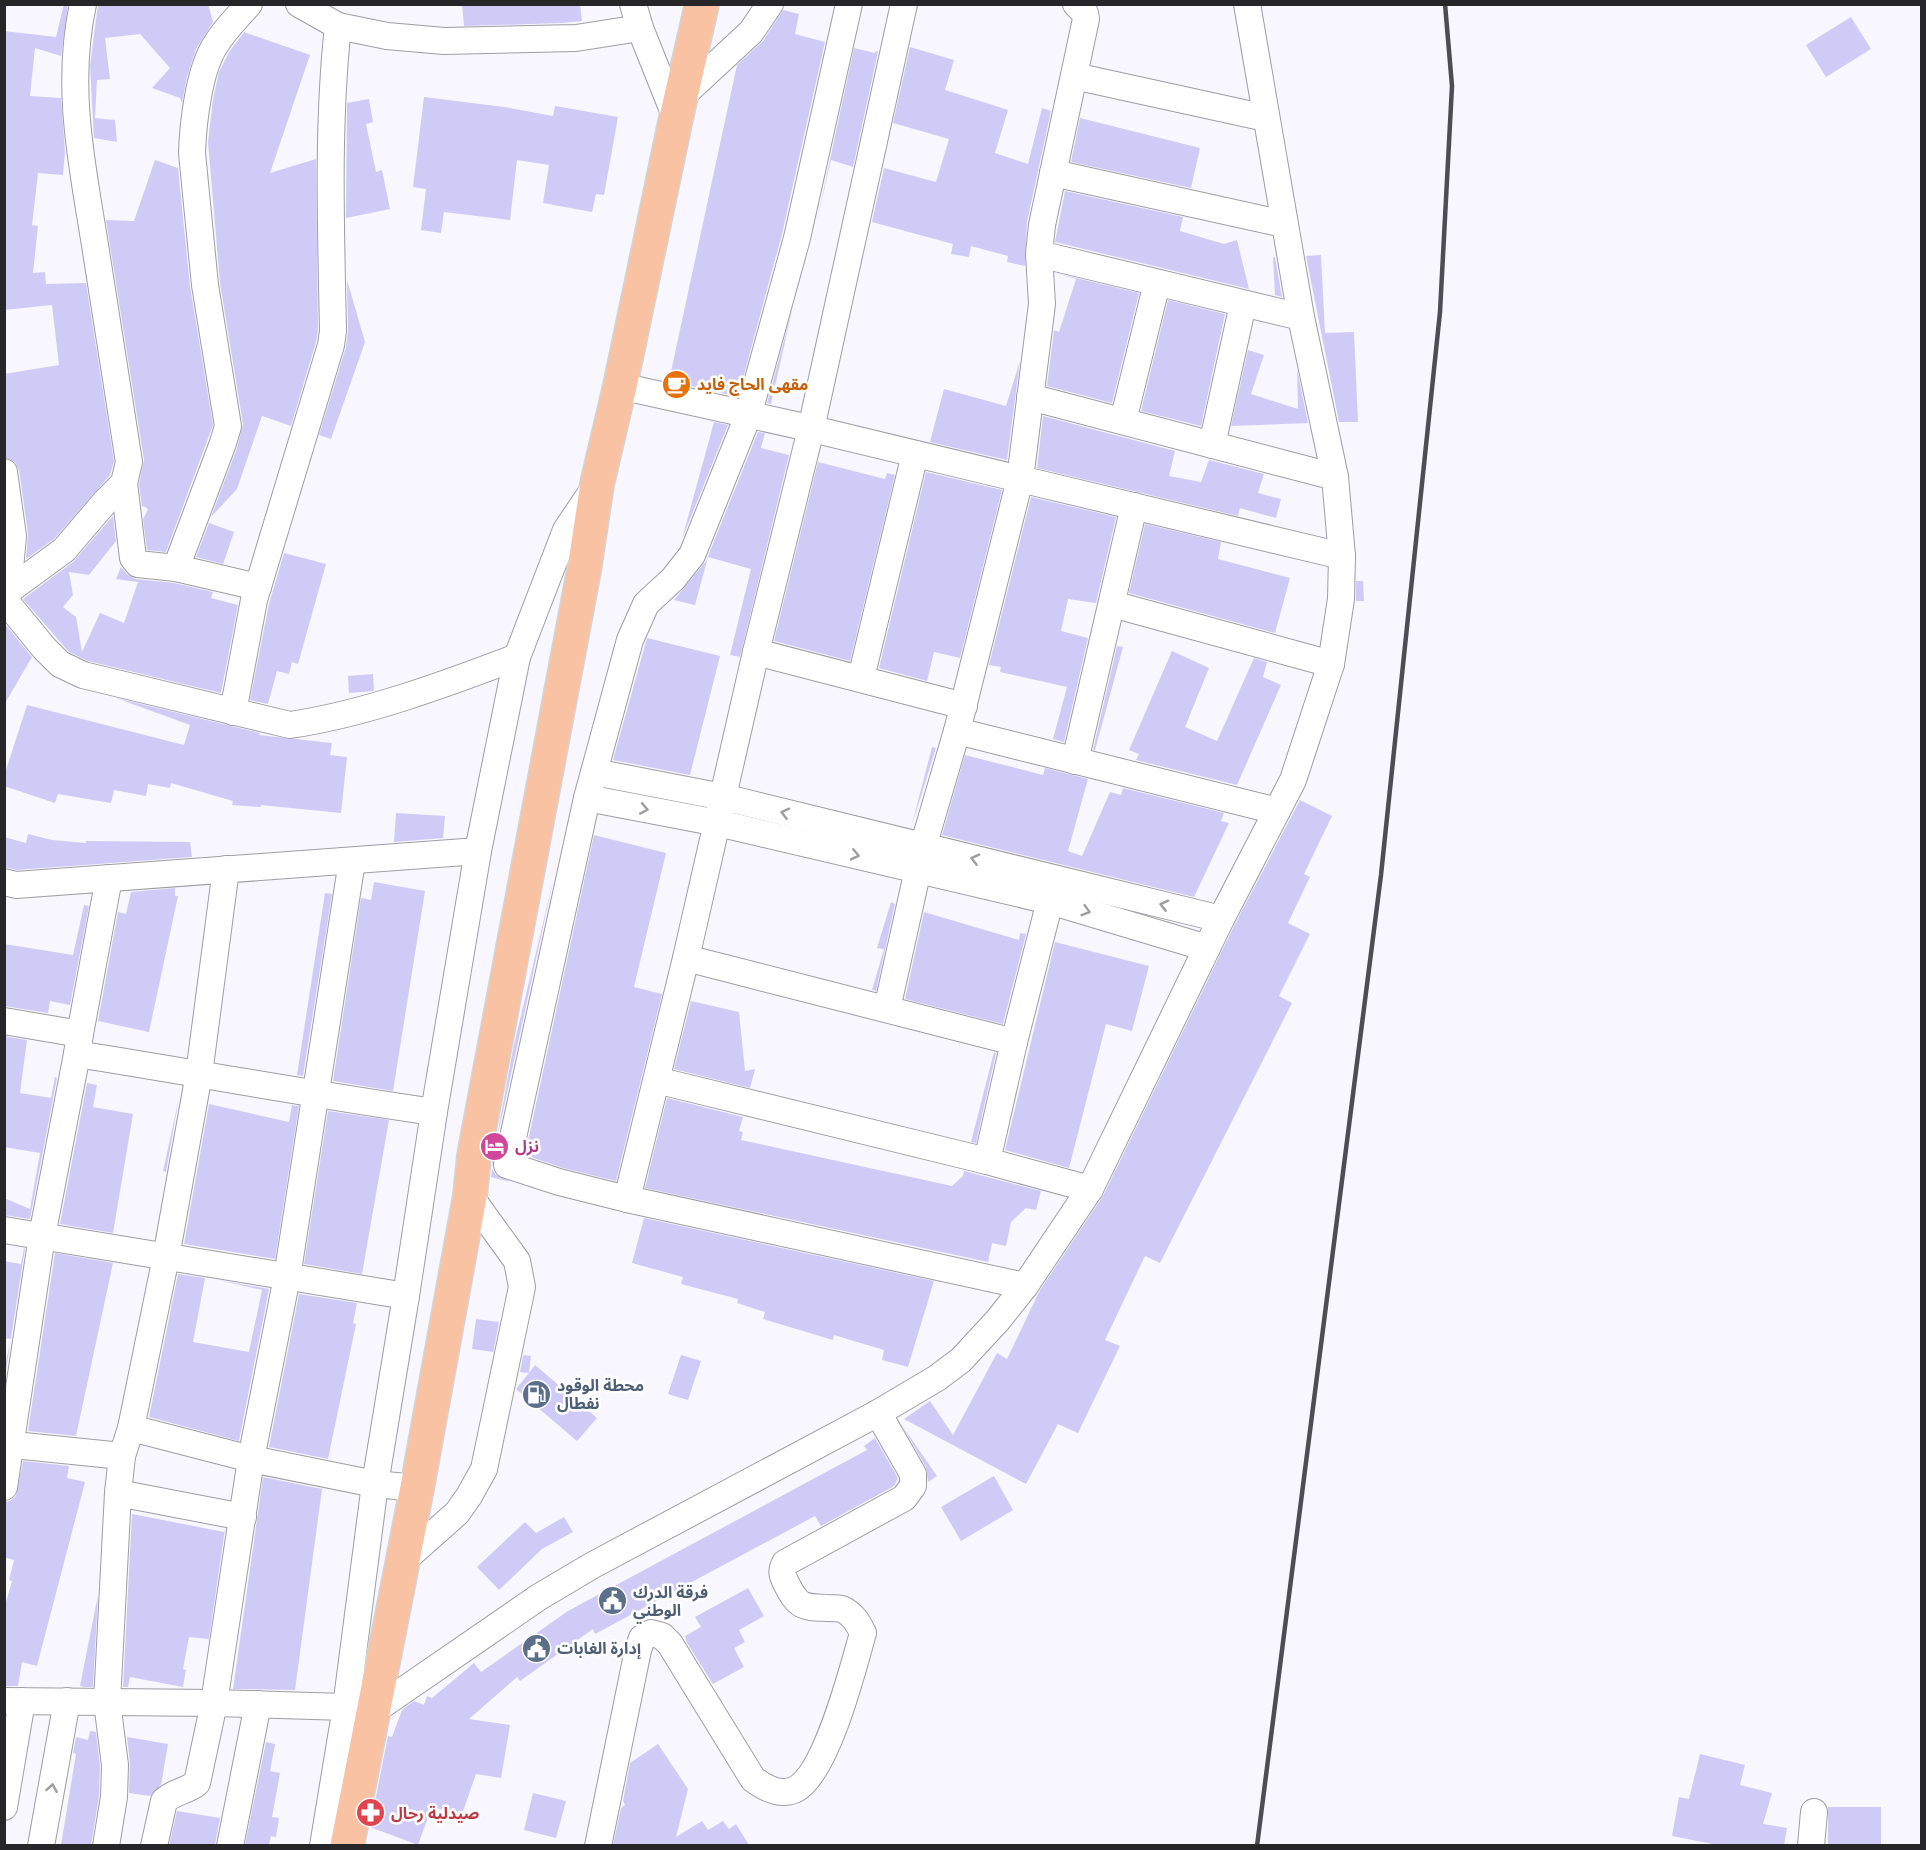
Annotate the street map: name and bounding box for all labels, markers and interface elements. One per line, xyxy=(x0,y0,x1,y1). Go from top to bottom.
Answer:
cafe icon: مقهى الحاج فايد xyxy=(660,368,692,400)
place label: مقهى الحاج فايد xyxy=(697,374,808,396)
one-way arrow xyxy=(639,802,649,815)
one-way arrow xyxy=(781,807,791,820)
one-way arrow xyxy=(850,848,860,861)
one-way arrow xyxy=(970,854,980,867)
one-way arrow xyxy=(1159,900,1169,913)
one-way arrow xyxy=(1080,904,1091,916)
hotel icon: نزل xyxy=(478,1130,510,1162)
place label: نزل xyxy=(515,1136,539,1156)
place label: محطة الوقود نفطال xyxy=(557,1375,644,1413)
fuel station icon: محطة الوقود نفطال xyxy=(520,1378,552,1410)
place label: فرقة الدرك الوطني xyxy=(633,1582,708,1624)
public building icon: فرقة الدرك الوطني xyxy=(596,1585,628,1617)
public building icon: إدارة الغابات xyxy=(520,1632,552,1664)
place label: إدارة الغابات xyxy=(557,1638,641,1660)
one-way arrow xyxy=(45,1783,57,1793)
pharmacy icon: صيدلية رحال xyxy=(354,1797,386,1829)
place label: صيدلية رحال xyxy=(391,1803,479,1823)

